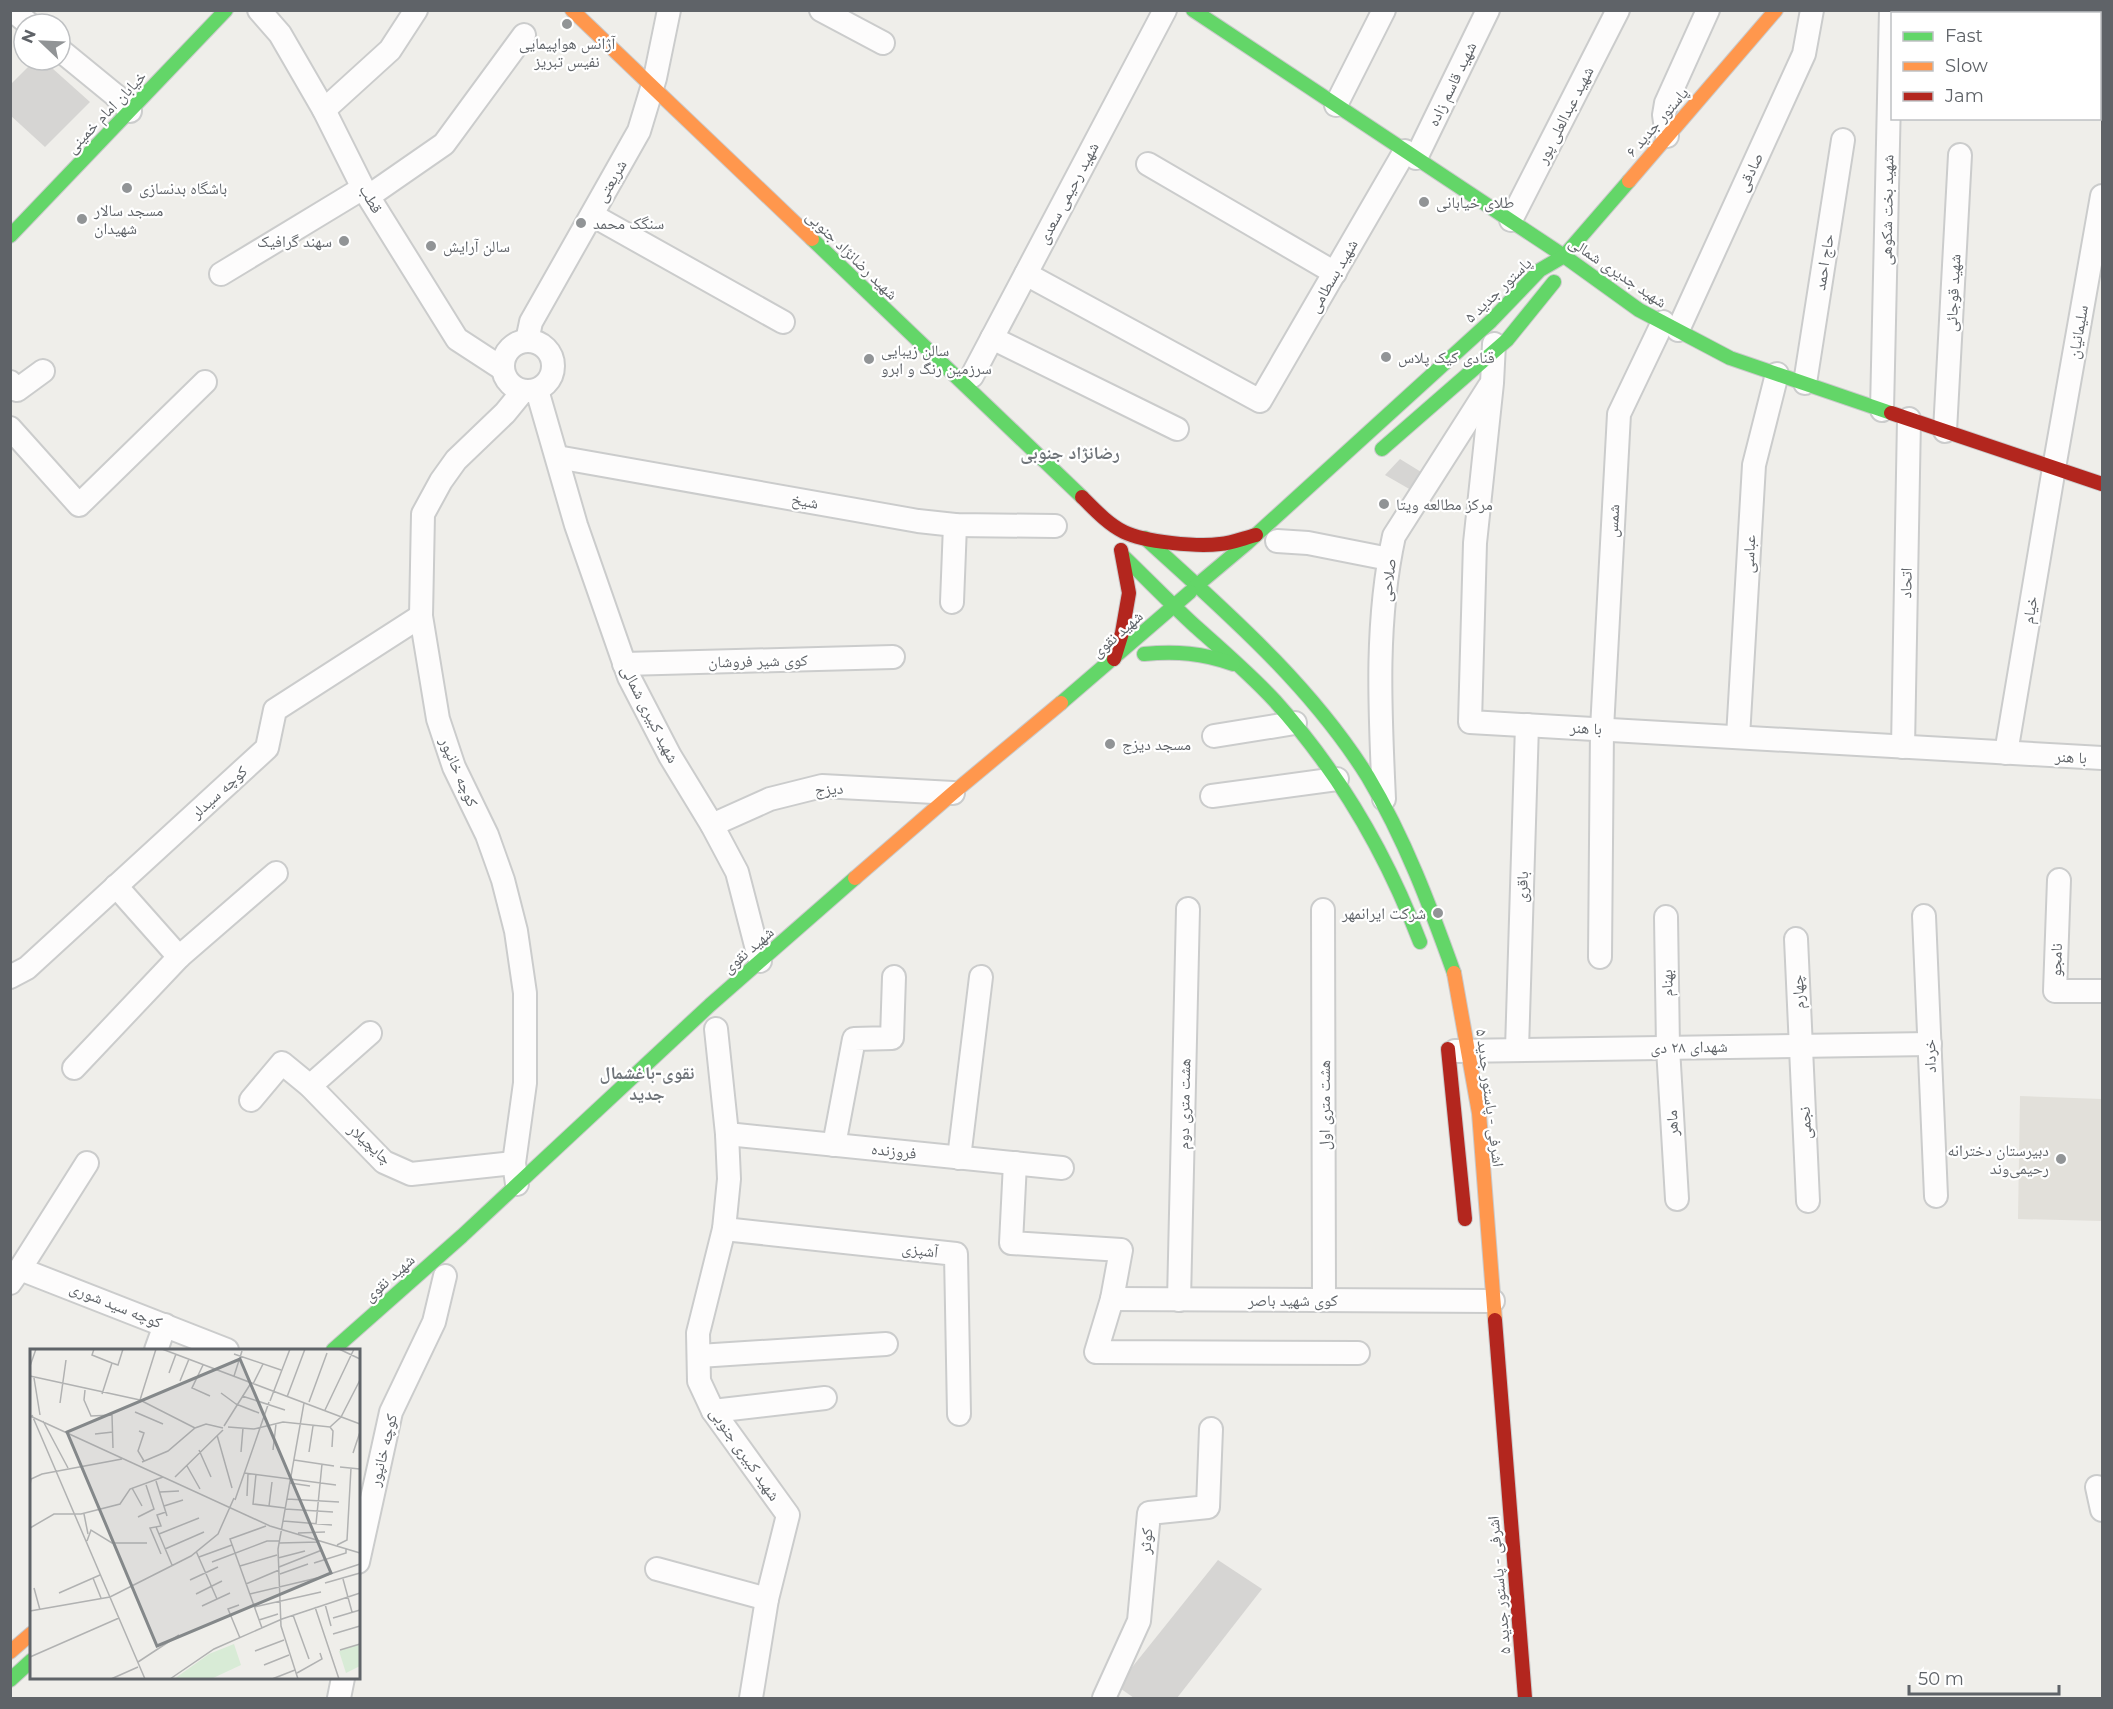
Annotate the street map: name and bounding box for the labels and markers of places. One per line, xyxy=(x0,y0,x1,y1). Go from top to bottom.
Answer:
marker: آژانس هواپیمایی نفیس تبریز xyxy=(560,17,574,31)
place label: آژانس هواپیمایی نفیس تبریز xyxy=(519,34,616,72)
place label: باشگاه بدنسازی xyxy=(139,179,227,199)
marker: باشگاه بدنسازی xyxy=(120,181,134,195)
place label: طلای خیابانی xyxy=(1436,193,1514,213)
marker: طلای خیابانی xyxy=(1417,195,1431,209)
place label: مسجد سالار شهیدان xyxy=(93,201,163,239)
marker: مسجد سالار شهیدان xyxy=(75,212,89,226)
place label: سنگک محمد xyxy=(593,214,664,233)
marker: سنگک محمد xyxy=(574,216,588,230)
place label: سهند گرافیک xyxy=(257,232,332,251)
marker: سهند گرافیک xyxy=(337,234,351,248)
place label: سالن آرایش xyxy=(443,237,510,257)
marker: سالن آرایش xyxy=(424,239,438,253)
place label: سالن زیبایی سرزمین رنگ و ابرو xyxy=(881,341,992,379)
place label: قنادی کیک پلاس xyxy=(1398,348,1495,368)
marker: قنادی کیک پلاس xyxy=(1379,350,1393,364)
marker: سالن زیبایی سرزمین رنگ و ابرو xyxy=(862,352,876,366)
place label: مرکز مطالعه ویتا xyxy=(1396,495,1493,514)
marker: مرکز مطالعه ویتا xyxy=(1377,497,1391,511)
place label: مسجد دیزج xyxy=(1122,735,1191,755)
marker: مسجد دیزج xyxy=(1103,737,1117,751)
place label: شرکت ایرانمهر xyxy=(1341,904,1426,923)
marker: شرکت ایرانمهر xyxy=(1431,906,1445,920)
place label: دبیرستان دخترانه رحیمی‌وند xyxy=(1947,1141,2049,1179)
marker: دبیرستان دخترانه رحیمی‌وند xyxy=(2054,1152,2068,1166)

